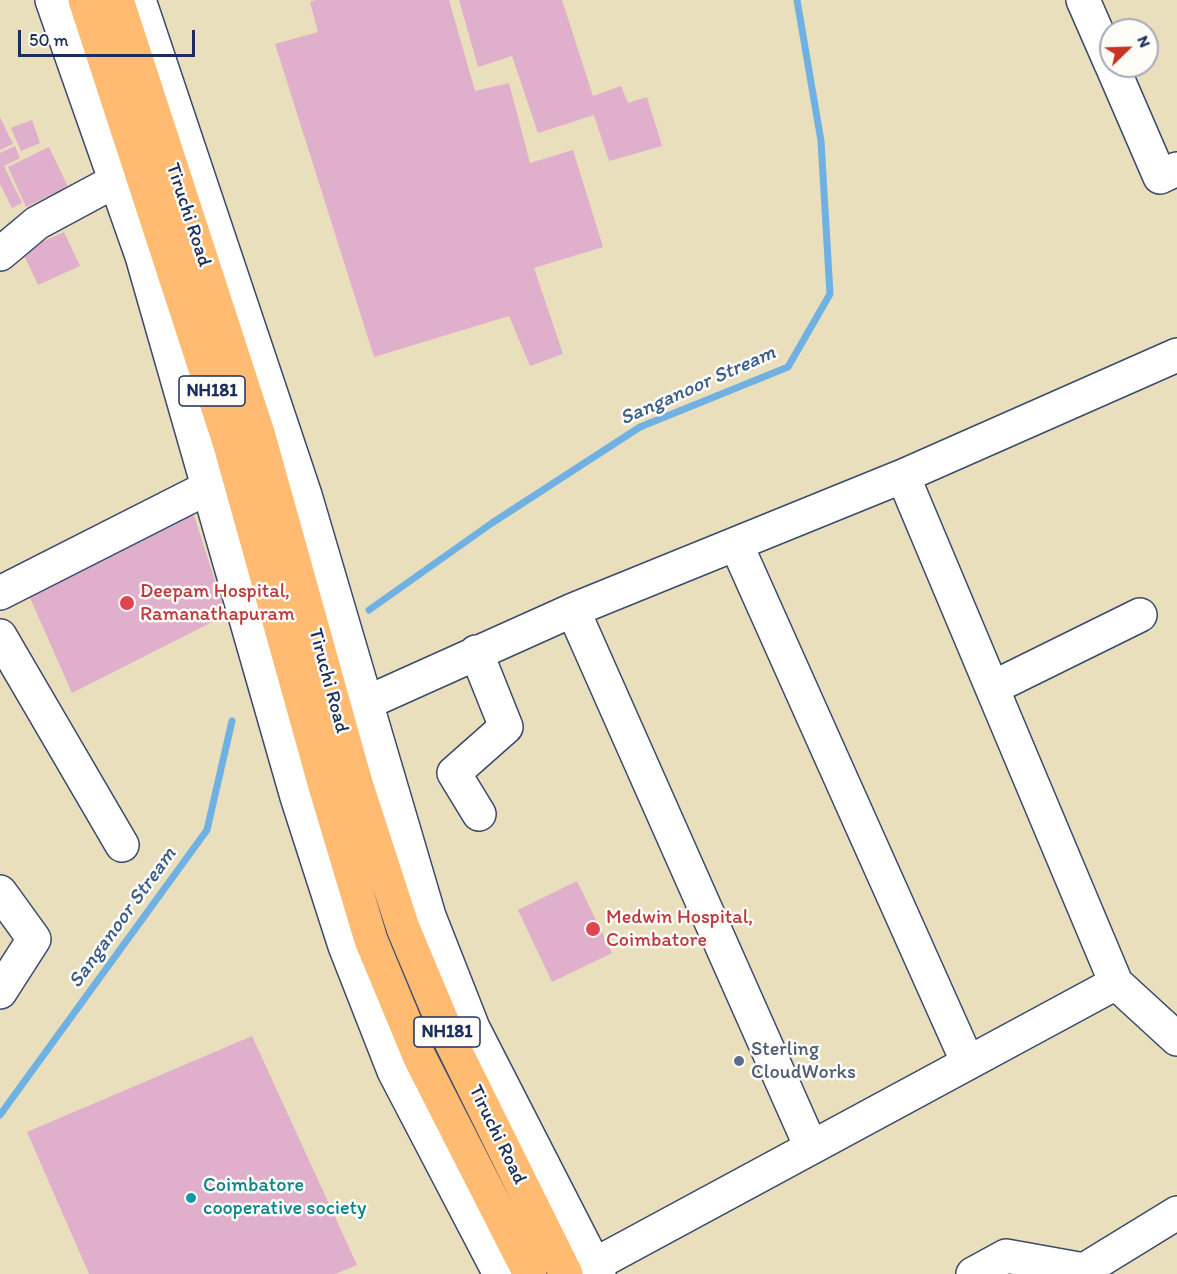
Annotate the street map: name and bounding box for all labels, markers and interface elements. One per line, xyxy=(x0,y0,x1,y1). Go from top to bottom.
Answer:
scale bar xyxy=(21,18,198,56)
north arrow xyxy=(1099,18,1159,78)
text: 50 m xyxy=(29,29,69,51)
text: N xyxy=(1133,33,1155,50)
street label: Tiruchi Road xyxy=(160,160,216,270)
water label: Sanganoor Stream xyxy=(616,340,780,432)
road number: NH181 xyxy=(179,376,245,406)
place label: Deepam Hospital, Ramanathapuram xyxy=(140,580,295,627)
marker: Deepam Hospital, Ramanathapuram xyxy=(118,594,136,612)
street label: Tiruchi Road xyxy=(302,626,354,736)
water label: Sanganoor Stream xyxy=(64,843,182,993)
place label: Medwin Hospital, Coimbatore xyxy=(606,906,753,953)
marker: Medwin Hospital, Coimbatore xyxy=(584,920,602,938)
road number: NH181 xyxy=(414,1017,480,1047)
place label: Sterling CloudWorks xyxy=(751,1038,856,1085)
marker: Sterling CloudWorks xyxy=(732,1054,746,1068)
street label: Tiruchi Road xyxy=(463,1081,531,1189)
place label: Coimbatore cooperative society xyxy=(203,1174,366,1221)
marker: Coimbatore cooperative society xyxy=(184,1191,198,1205)

